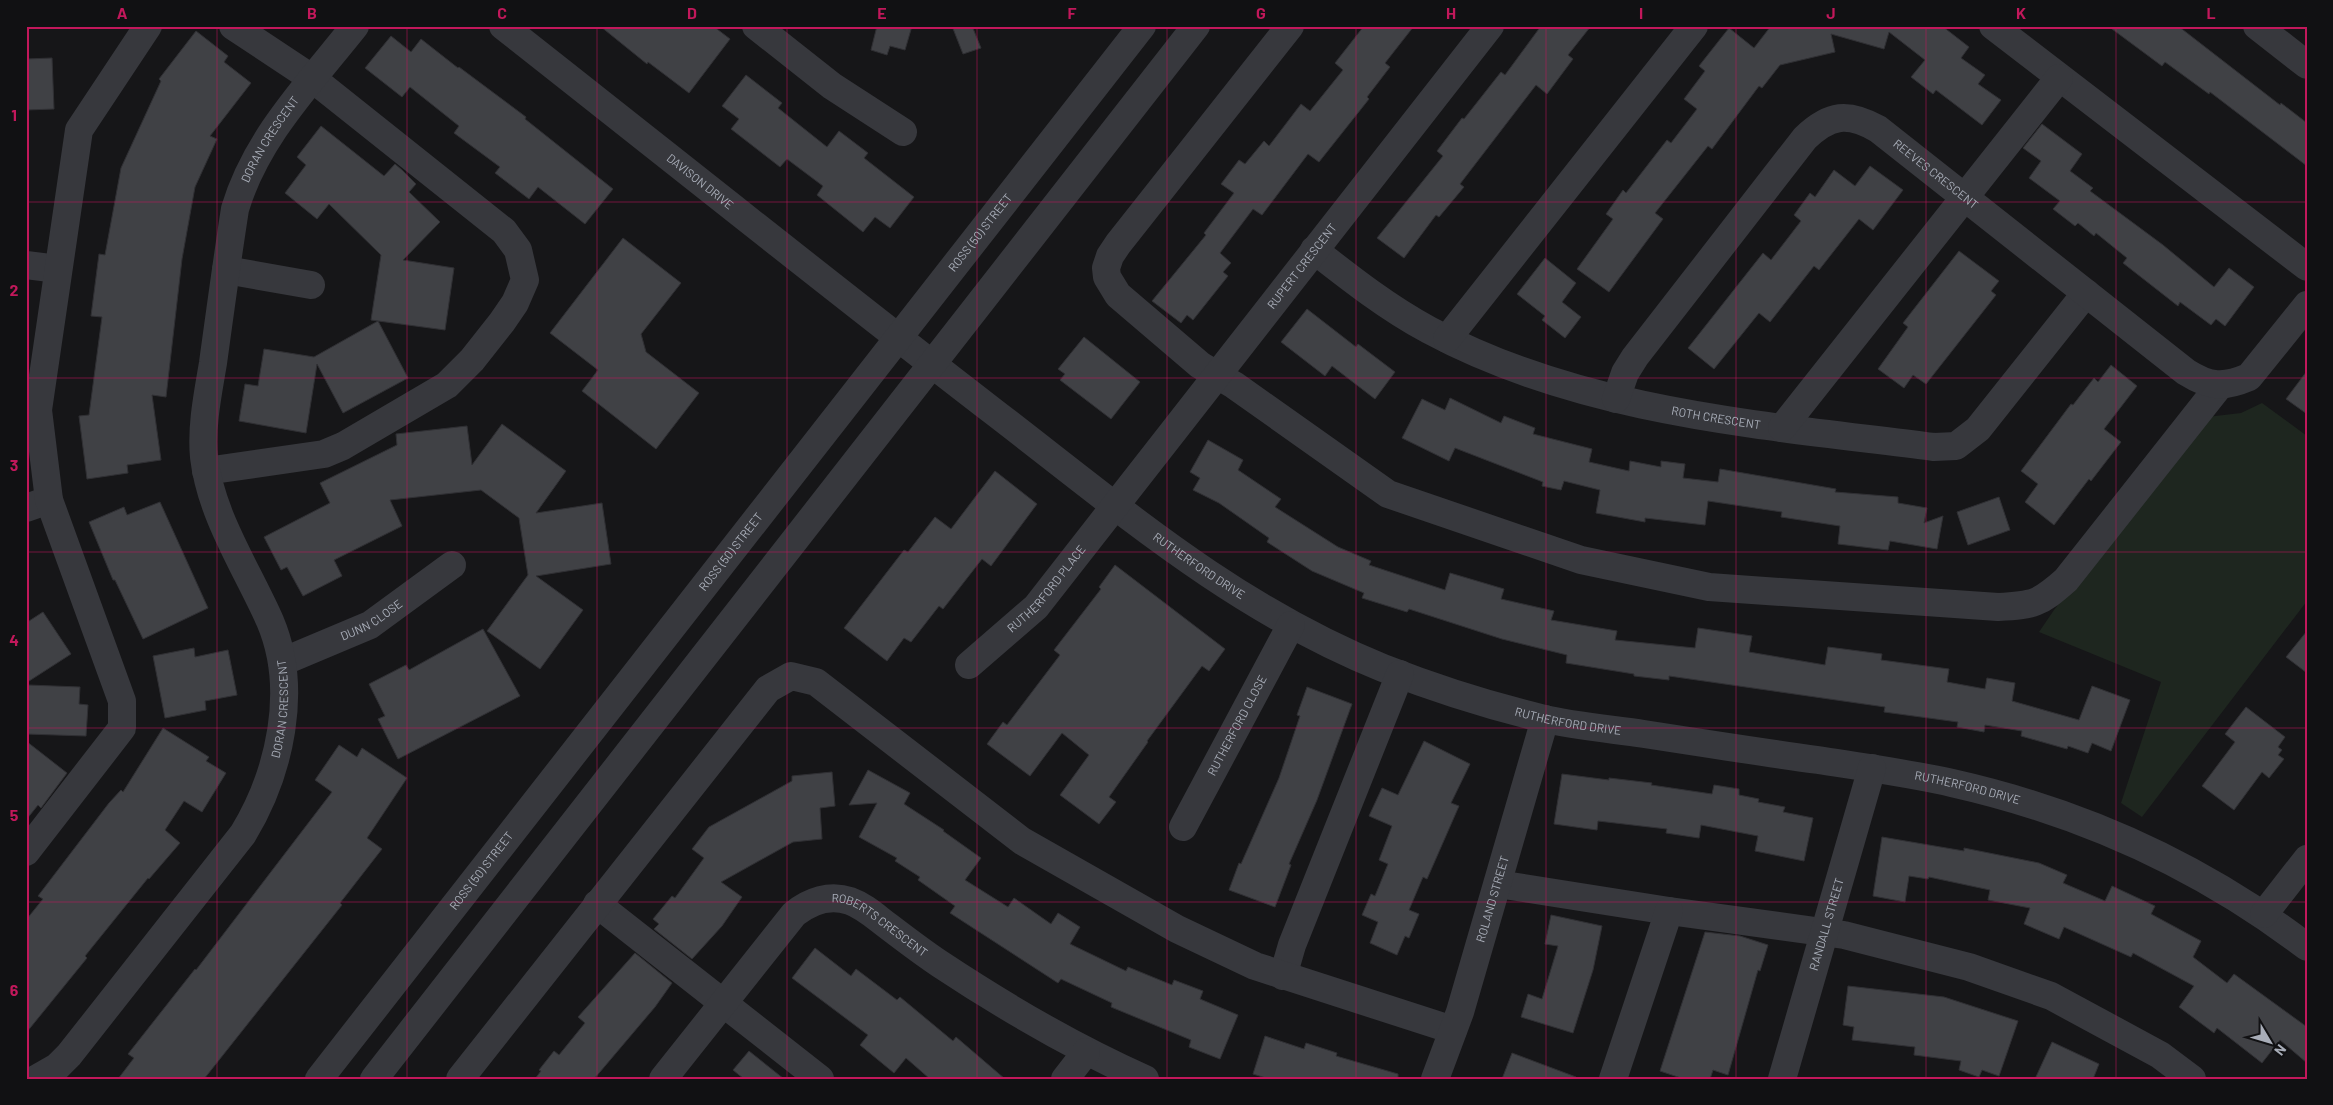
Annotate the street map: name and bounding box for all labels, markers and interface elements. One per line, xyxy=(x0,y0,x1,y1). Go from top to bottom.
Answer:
text: A xyxy=(117,3,128,22)
text: B xyxy=(307,3,317,22)
text: C xyxy=(497,3,507,22)
text: D xyxy=(687,3,697,22)
text: E xyxy=(877,3,887,22)
text: F xyxy=(1068,3,1077,22)
text: G xyxy=(1256,3,1266,22)
text: H xyxy=(1446,3,1456,22)
text: I xyxy=(1639,3,1643,22)
text: J xyxy=(1826,3,1836,22)
text: K xyxy=(2016,3,2026,22)
text: L xyxy=(2206,3,2216,22)
street label: DORAN CRESCENT xyxy=(237,93,301,184)
text: 1 xyxy=(11,105,17,124)
street label: REEVES CRESCENT xyxy=(1891,136,1981,211)
street label: DAVISON DRIVE xyxy=(664,150,737,212)
street label: ROSS (50) STREET xyxy=(945,190,1015,274)
street label: RUPERT CRESCENT xyxy=(1264,220,1339,311)
text: 2 xyxy=(10,280,19,299)
street label: ROTH CRESCENT xyxy=(1670,403,1762,431)
text: 3 xyxy=(10,455,18,474)
street label: ROSS (50) STREET xyxy=(695,509,765,593)
street label: RUTHERFORD DRIVE xyxy=(1151,529,1248,601)
street label: RUTHERFORD PLACE xyxy=(1004,542,1088,635)
street label: DUNN CLOSE xyxy=(338,596,404,643)
text: 4 xyxy=(9,630,19,649)
street label: DORAN CRESCENT xyxy=(268,659,290,759)
street label: RUTHERFORD CLOSE xyxy=(1204,673,1269,778)
street label: RUTHERFORD DRIVE xyxy=(1514,704,1622,737)
street label: RUTHERFORD DRIVE xyxy=(1914,768,2022,807)
text: 5 xyxy=(10,805,19,824)
street label: ROSS (50) STREET xyxy=(446,828,516,912)
street label: ROLAND STREET xyxy=(1473,854,1511,944)
street label: RANDALL STREET xyxy=(1806,876,1846,972)
street label: ROBERTS CRESCENT xyxy=(831,890,931,959)
text: 6 xyxy=(10,980,19,999)
north arrow xyxy=(2246,1018,2296,1068)
text: N xyxy=(2271,1041,2290,1059)

